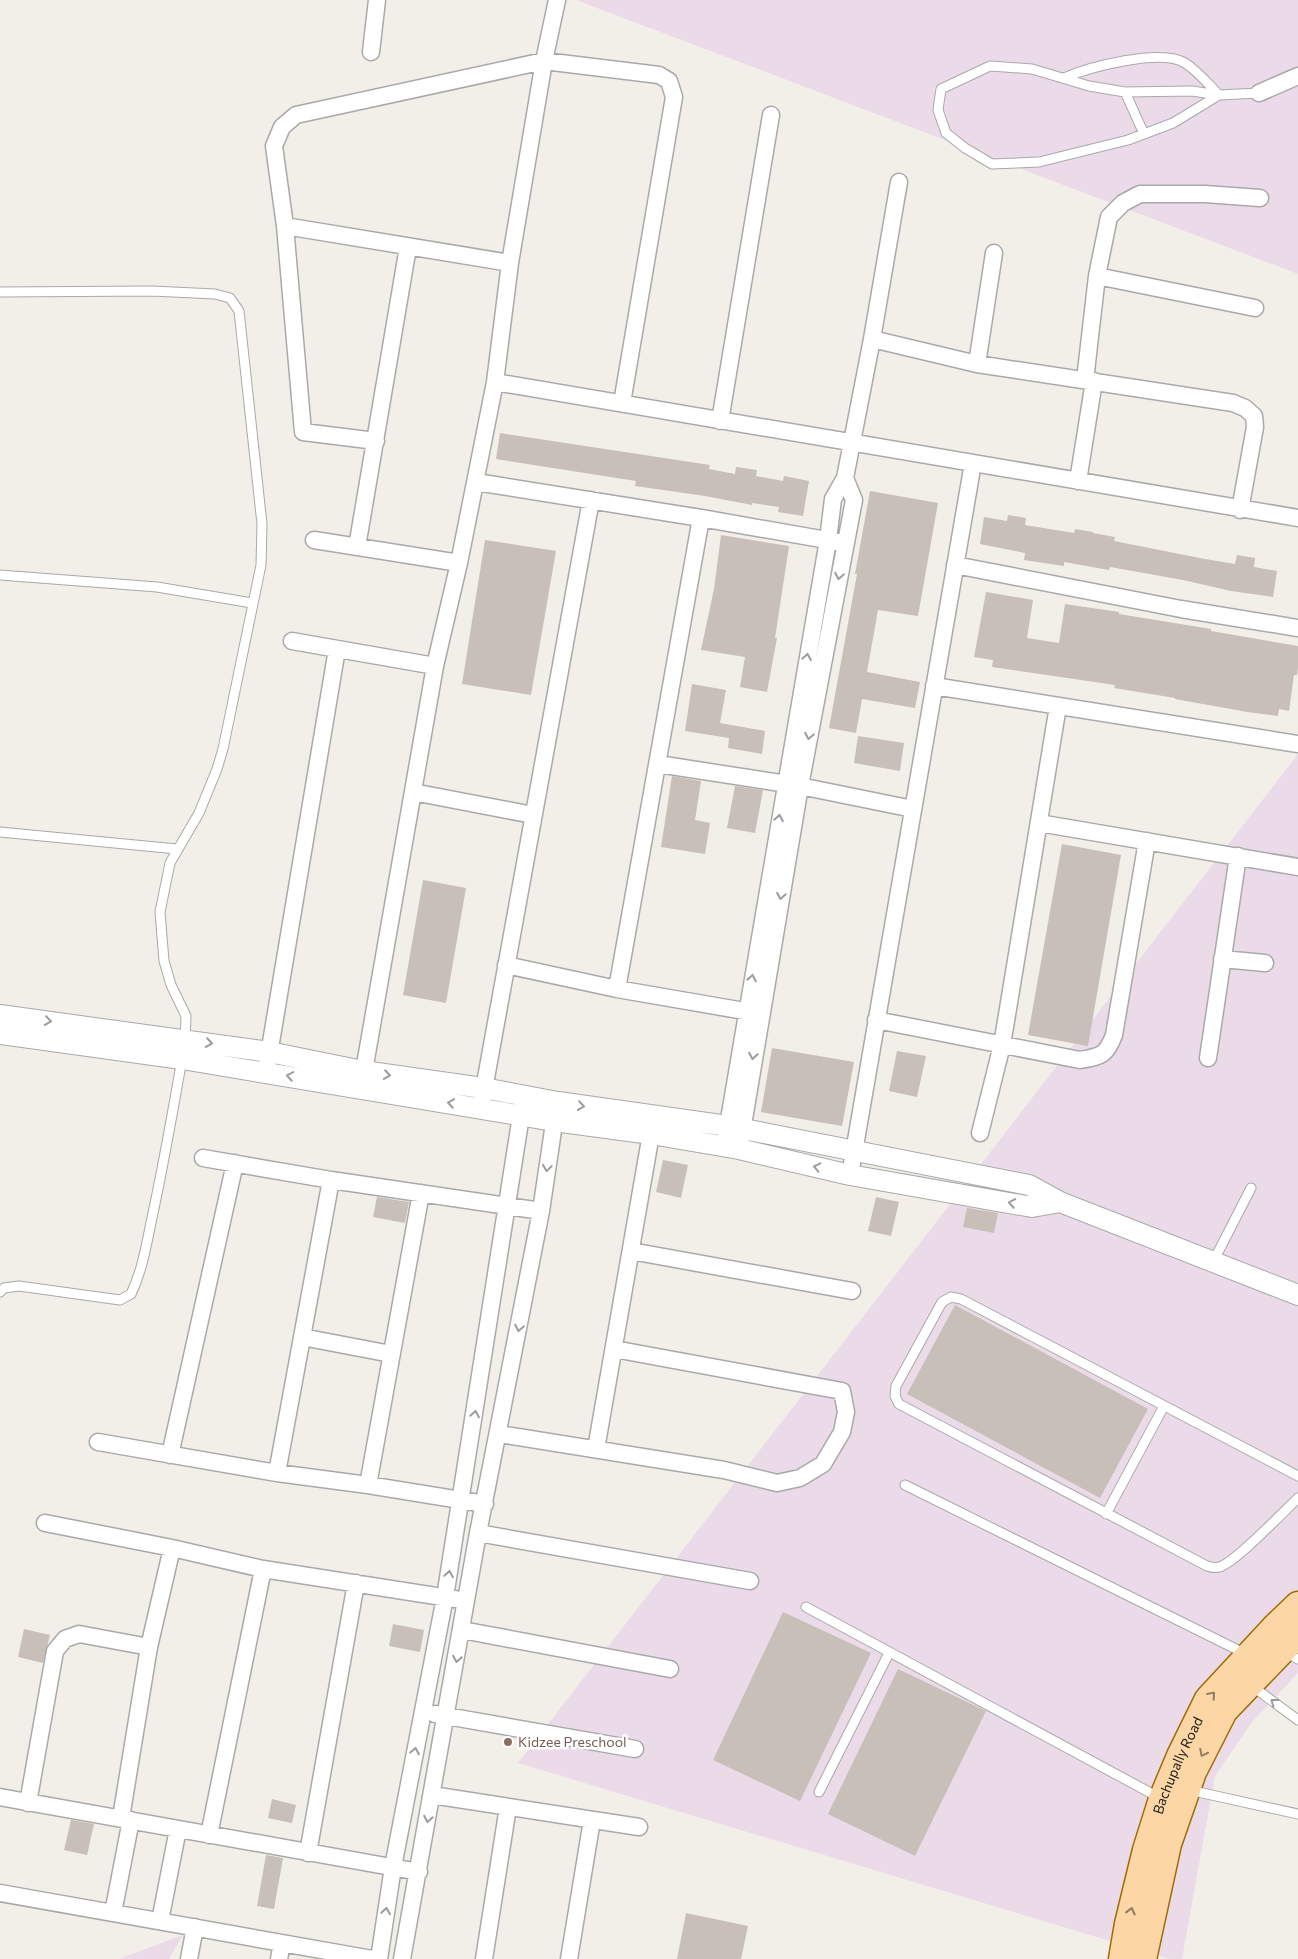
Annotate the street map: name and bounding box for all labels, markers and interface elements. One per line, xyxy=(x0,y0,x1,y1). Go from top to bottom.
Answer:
one-way arrow xyxy=(834,572,844,580)
one-way arrow xyxy=(802,653,812,662)
one-way arrow xyxy=(805,731,815,740)
one-way arrow xyxy=(774,813,784,822)
one-way arrow xyxy=(776,892,787,900)
one-way arrow xyxy=(747,973,757,982)
one-way arrow xyxy=(44,1016,53,1026)
one-way arrow xyxy=(206,1037,214,1048)
one-way arrow xyxy=(749,1052,759,1060)
one-way arrow xyxy=(382,1069,391,1079)
one-way arrow xyxy=(286,1072,295,1082)
one-way arrow xyxy=(446,1098,454,1109)
one-way arrow xyxy=(577,1100,586,1110)
one-way arrow xyxy=(813,1162,822,1173)
one-way arrow xyxy=(543,1163,553,1172)
one-way arrow xyxy=(1007,1199,1016,1209)
one-way arrow xyxy=(514,1323,525,1332)
one-way arrow xyxy=(469,1409,479,1418)
one-way arrow xyxy=(443,1570,453,1579)
one-way arrow xyxy=(452,1655,462,1664)
one-way arrow xyxy=(1207,1691,1216,1700)
one-way arrow xyxy=(1270,1699,1280,1708)
street label: Bachupally Road xyxy=(1149,1714,1206,1816)
place label: Kidzee Preschool xyxy=(518,1733,627,1750)
marker: Kidzee Preschool xyxy=(502,1736,514,1748)
one-way arrow xyxy=(410,1747,420,1755)
one-way arrow xyxy=(1199,1748,1209,1757)
one-way arrow xyxy=(424,1815,434,1824)
one-way arrow xyxy=(380,1906,391,1914)
one-way arrow xyxy=(1125,1907,1136,1916)

